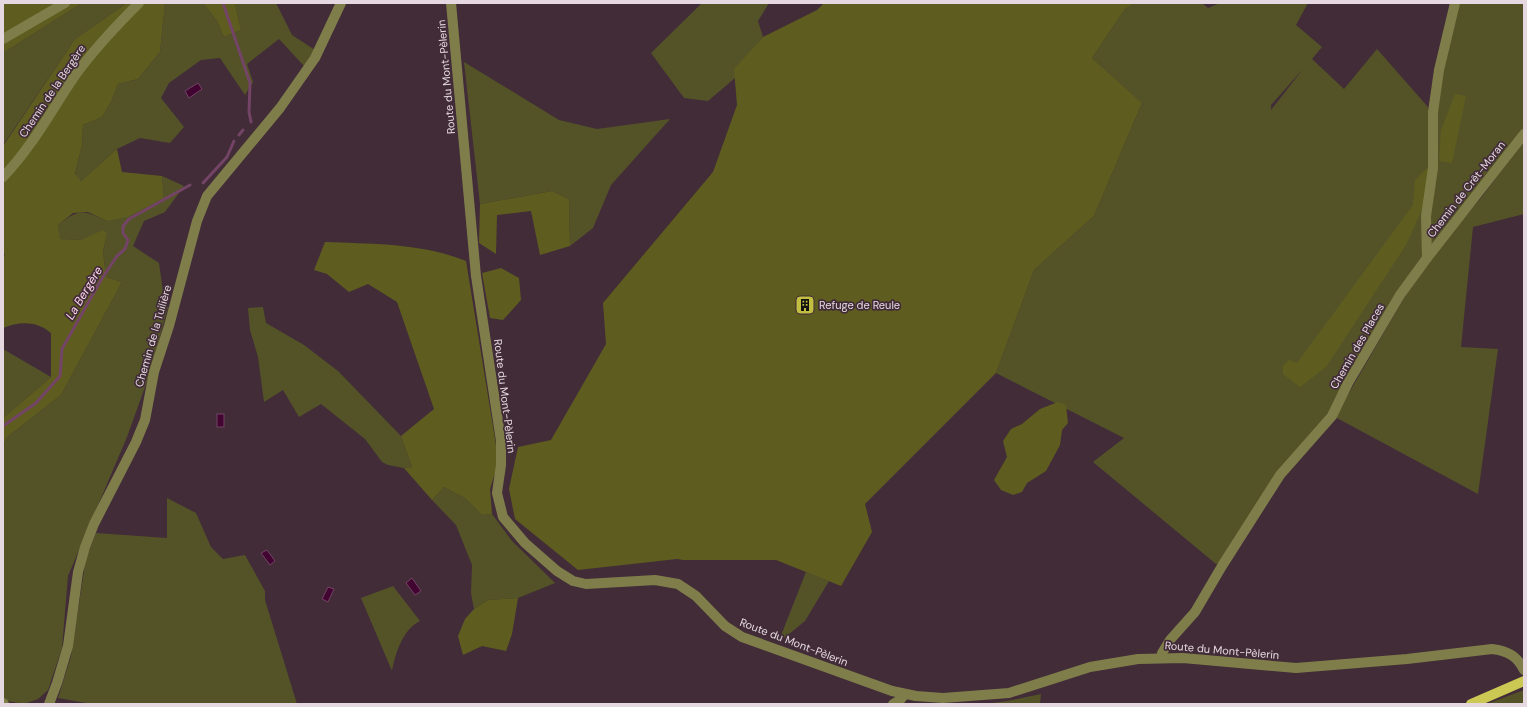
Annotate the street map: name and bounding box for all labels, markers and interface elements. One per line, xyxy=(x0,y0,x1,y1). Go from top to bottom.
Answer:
street label: Route du Mont-Pèlerin xyxy=(434,19,458,135)
street label: Chemin de la Bergère xyxy=(16,42,88,140)
street label: Chemin de Crêt-Moran xyxy=(1424,138,1508,240)
water label: La Bergère xyxy=(62,263,106,323)
street label: Chemin de la Tuilière xyxy=(132,283,174,389)
building icon: Refuge de Reule xyxy=(794,294,816,316)
place label: Refuge de Reule xyxy=(819,298,900,312)
street label: Chemin des Places xyxy=(1327,301,1387,391)
street label: Route du Mont-Pèlerin xyxy=(491,338,519,454)
street label: Route du Mont-Pèlerin xyxy=(738,615,850,669)
street label: Route du Mont-Pèlerin xyxy=(1164,638,1280,662)

